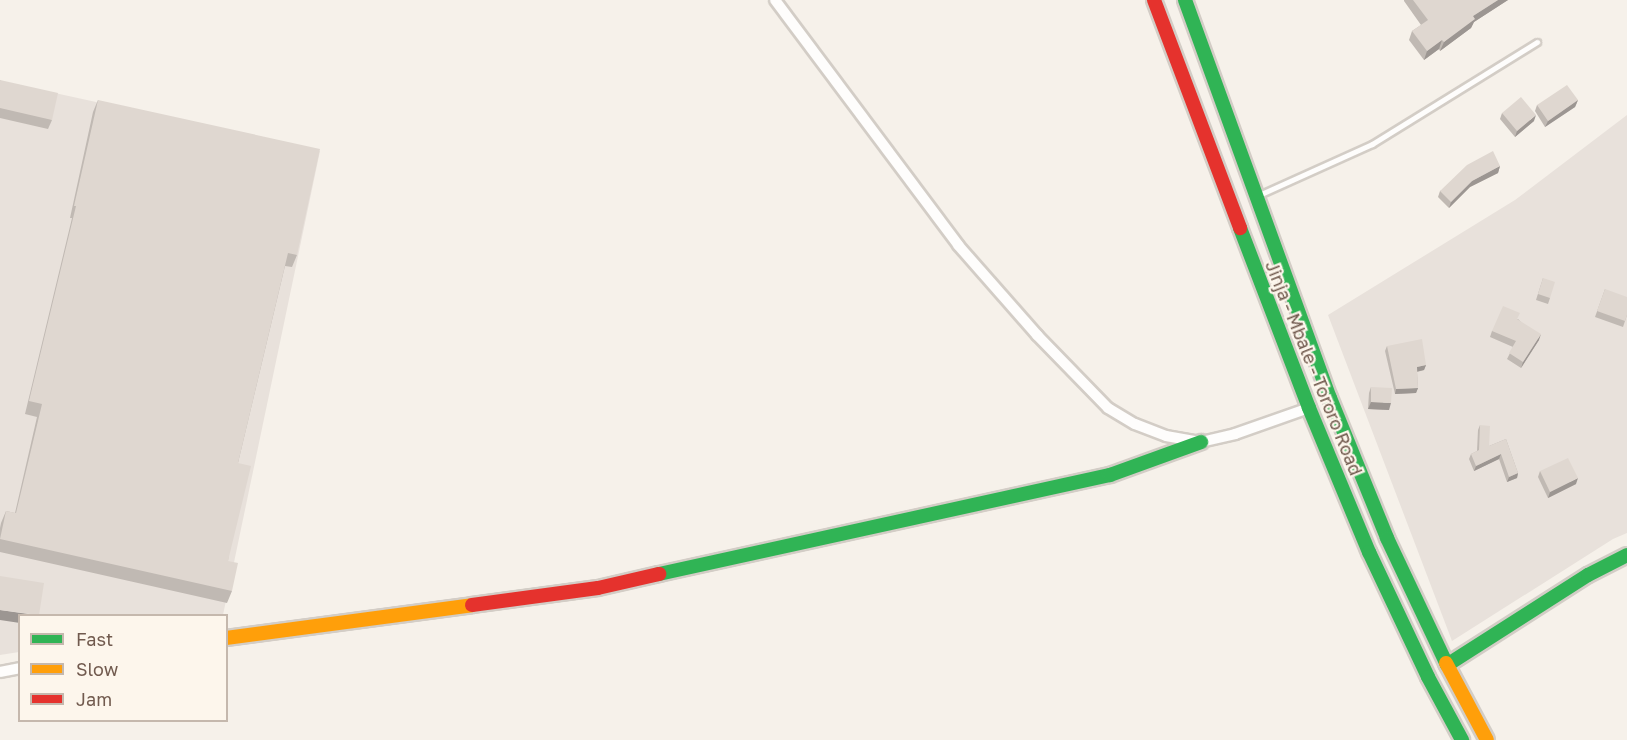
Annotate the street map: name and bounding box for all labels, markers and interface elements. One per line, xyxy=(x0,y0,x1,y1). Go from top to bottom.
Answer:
street label: Jinja - Mbale - Tororo Road xyxy=(1261,258,1367,478)
legend xyxy=(18,614,228,722)
text: Fast xyxy=(76,628,113,650)
text: Slow xyxy=(76,658,118,680)
text: Jam xyxy=(76,688,112,710)

